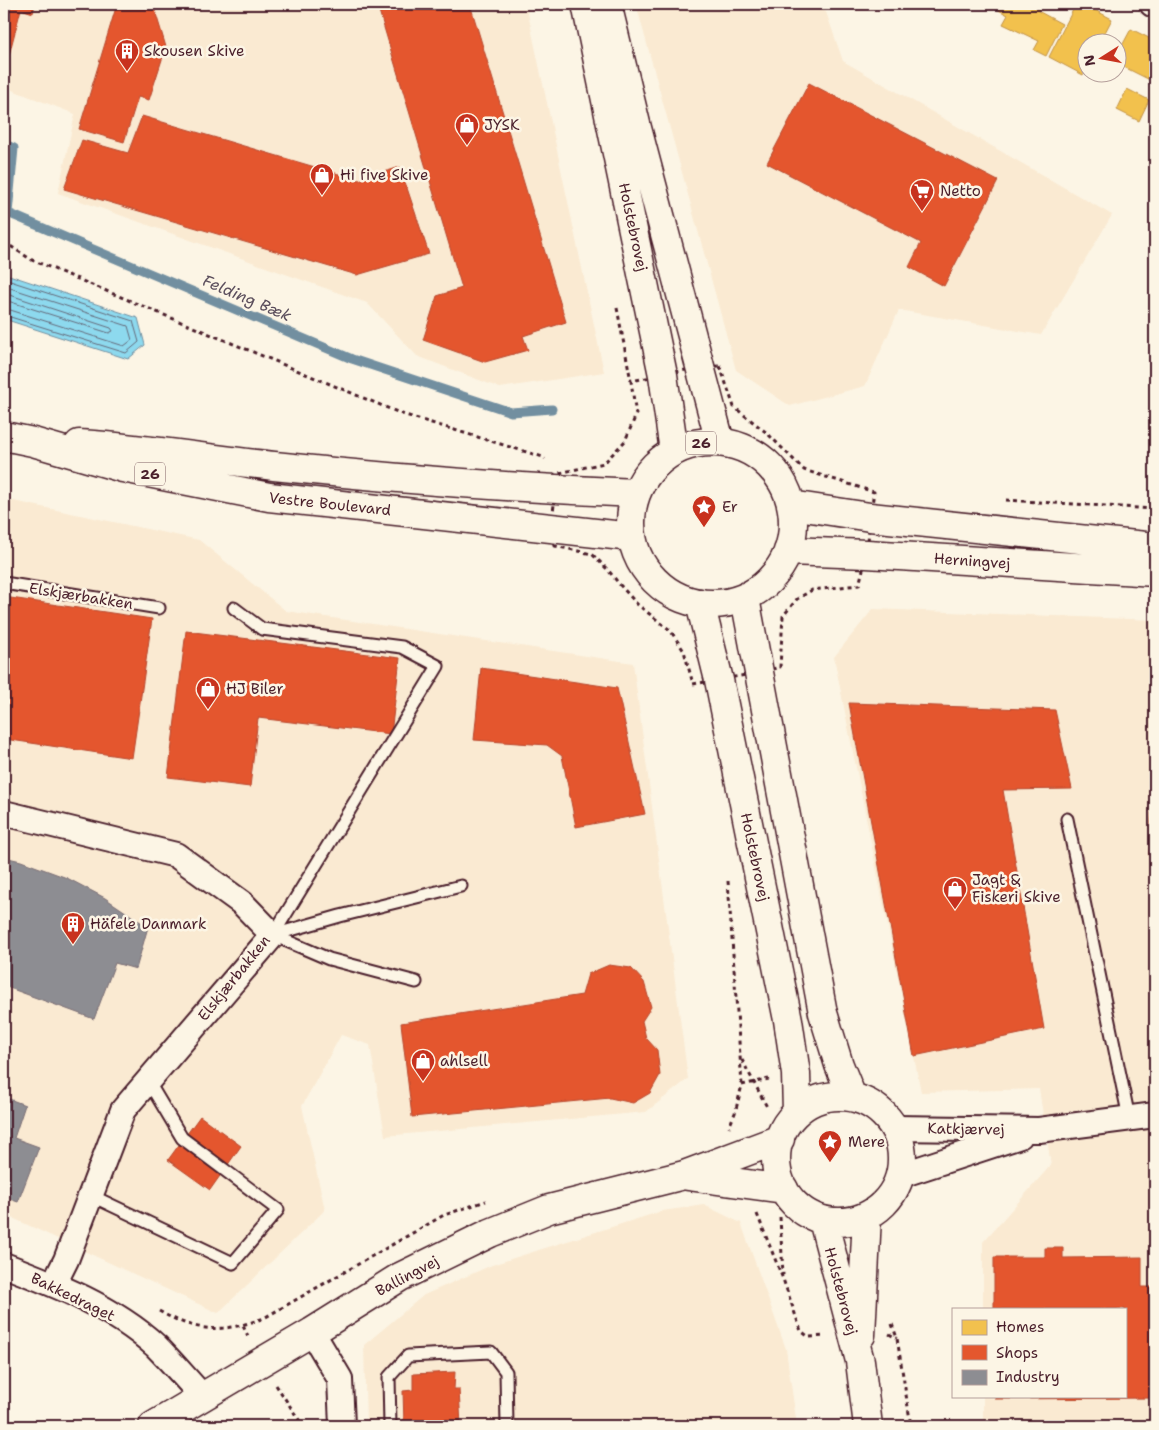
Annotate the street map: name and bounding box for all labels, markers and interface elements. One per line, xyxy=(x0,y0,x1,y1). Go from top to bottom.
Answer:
north arrow xyxy=(1076,32,1126,82)
building icon: Skousen Skive xyxy=(114,38,140,72)
place label: Skousen Skive xyxy=(144,41,245,61)
text: N xyxy=(1079,53,1099,68)
shop icon: JYSK xyxy=(454,112,480,146)
place label: JYSK xyxy=(484,115,520,135)
shop icon: Hi five Skive xyxy=(309,162,335,196)
place label: Hi five Skive xyxy=(340,165,428,185)
supermarket icon: Netto xyxy=(909,178,935,212)
street label: Holstebrovej xyxy=(614,181,652,273)
place label: Netto xyxy=(940,181,981,201)
water label: Felding Bæk xyxy=(199,270,295,326)
road number: 26 xyxy=(686,432,716,454)
road number: 26 xyxy=(135,462,165,486)
street label: Vestre Boulevard xyxy=(268,488,393,520)
place icon: Er xyxy=(691,494,717,528)
place label: Er xyxy=(722,497,738,517)
street label: Herningvej xyxy=(933,548,1011,574)
street label: Elskjærbakken xyxy=(28,578,134,614)
shop icon: HJ Biler xyxy=(195,676,221,710)
place label: HJ Biler xyxy=(226,679,284,699)
street label: Holstebrovej xyxy=(736,811,774,903)
place label: Jagt & Fiskeri Skive xyxy=(972,870,1061,907)
shop icon: Jagt & Fiskeri Skive xyxy=(942,876,968,910)
building icon: Häfele Danmark xyxy=(60,911,86,945)
place label: Häfele Danmark xyxy=(90,914,207,934)
street label: Elskjærbakken xyxy=(193,931,275,1025)
shop icon: ahlsell xyxy=(410,1048,436,1082)
place label: ahlsell xyxy=(440,1051,488,1071)
street label: Katkjærvej xyxy=(927,1118,1005,1140)
place icon: Mere xyxy=(817,1129,843,1163)
place label: Mere xyxy=(848,1132,885,1152)
street label: Holstebrovej xyxy=(820,1245,862,1337)
street label: Ballingvej xyxy=(372,1251,442,1301)
street label: Bakkedraget xyxy=(28,1268,118,1326)
legend xyxy=(952,1308,1126,1398)
text: Homes xyxy=(996,1317,1044,1337)
text: Shops xyxy=(996,1343,1038,1363)
text: Industry xyxy=(996,1367,1060,1387)

